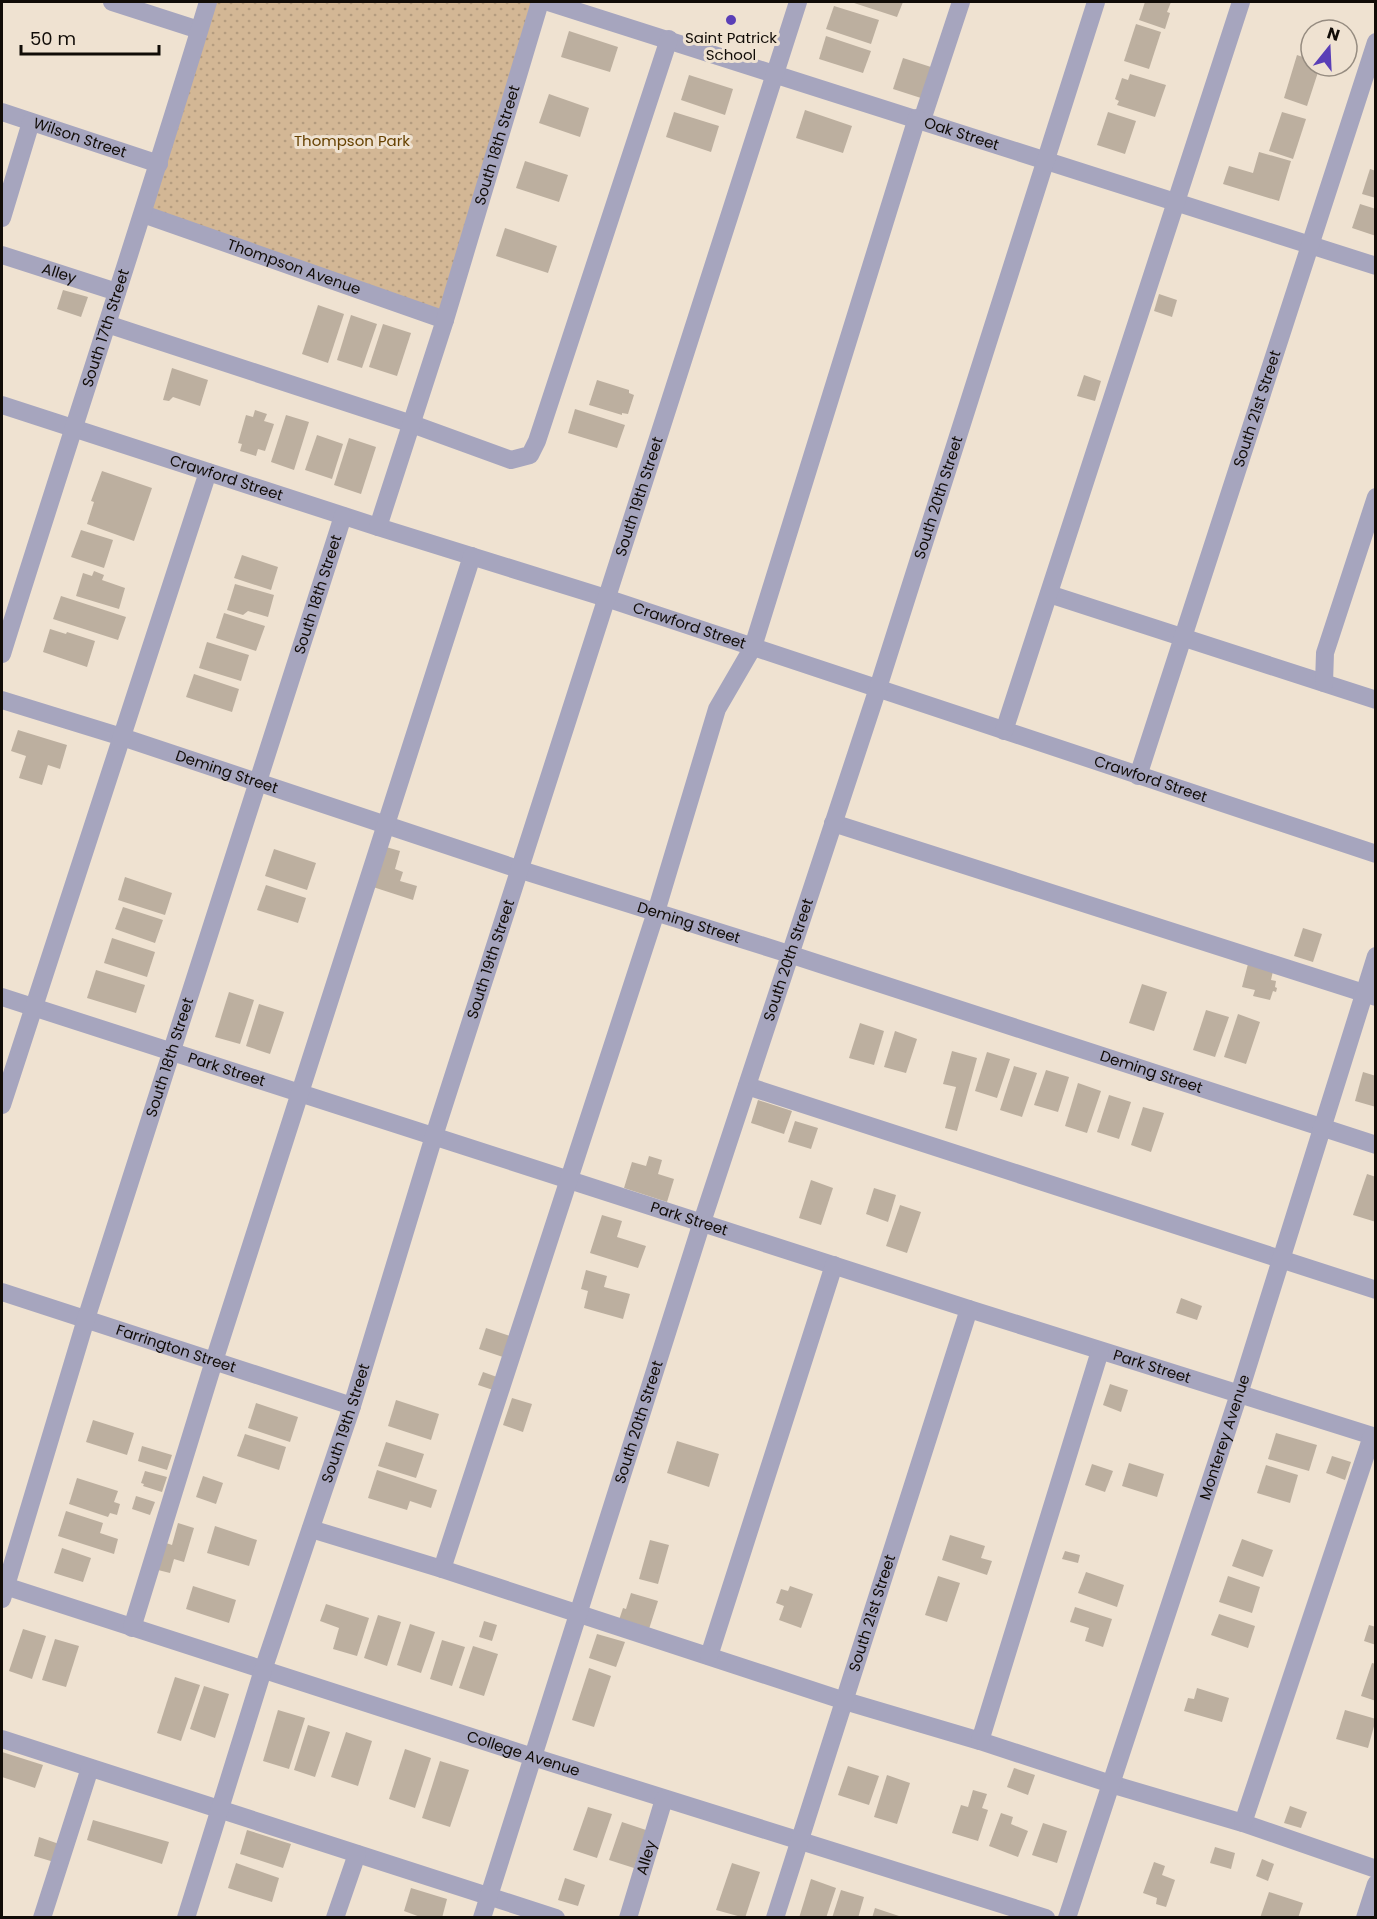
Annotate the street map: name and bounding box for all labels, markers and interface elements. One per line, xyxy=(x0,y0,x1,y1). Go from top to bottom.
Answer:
marker: Saint Patrick School xyxy=(724,13,738,27)
scale bar xyxy=(21,18,159,56)
north arrow xyxy=(1299,18,1359,78)
text: N xyxy=(1324,21,1343,47)
text: 50 m xyxy=(30,26,76,51)
place label: Saint Patrick School xyxy=(685,27,777,65)
street label: South 18th Street xyxy=(469,82,525,208)
street label: Wilson Street xyxy=(31,112,129,163)
street label: Oak Street xyxy=(921,112,1002,155)
park label: Thompson Park xyxy=(294,130,410,151)
street label: Thompson Avenue xyxy=(224,233,364,300)
street label: Alley xyxy=(39,257,80,288)
street label: South 17th Street xyxy=(76,266,134,390)
street label: South 21st Street xyxy=(1228,347,1285,470)
street label: South 20th Street xyxy=(909,433,967,562)
street label: South 19th Street xyxy=(610,434,668,559)
street label: Crawford Street xyxy=(167,449,286,506)
street label: South 18th Street xyxy=(288,532,346,657)
street label: Crawford Street xyxy=(630,597,749,654)
street label: Deming Street xyxy=(173,745,281,798)
street label: Crawford Street xyxy=(1091,750,1210,807)
street label: South 20th Street xyxy=(758,895,818,1024)
street label: Deming Street xyxy=(635,896,743,948)
street label: South 19th Street xyxy=(461,897,519,1022)
street label: South 18th Street xyxy=(140,995,198,1120)
street label: Deming Street xyxy=(1097,1045,1205,1098)
street label: Park Street xyxy=(185,1047,268,1091)
street label: Park Street xyxy=(648,1196,731,1241)
street label: Farrington Street xyxy=(113,1319,239,1378)
street label: Park Street xyxy=(1111,1344,1194,1388)
street label: South 20th Street xyxy=(609,1358,668,1486)
street label: South 19th Street xyxy=(316,1361,374,1485)
street label: Monterey Avenue xyxy=(1194,1372,1254,1502)
street label: South 21st Street xyxy=(843,1552,900,1674)
street label: College Avenue xyxy=(464,1725,583,1781)
street label: Alley xyxy=(631,1837,661,1877)

